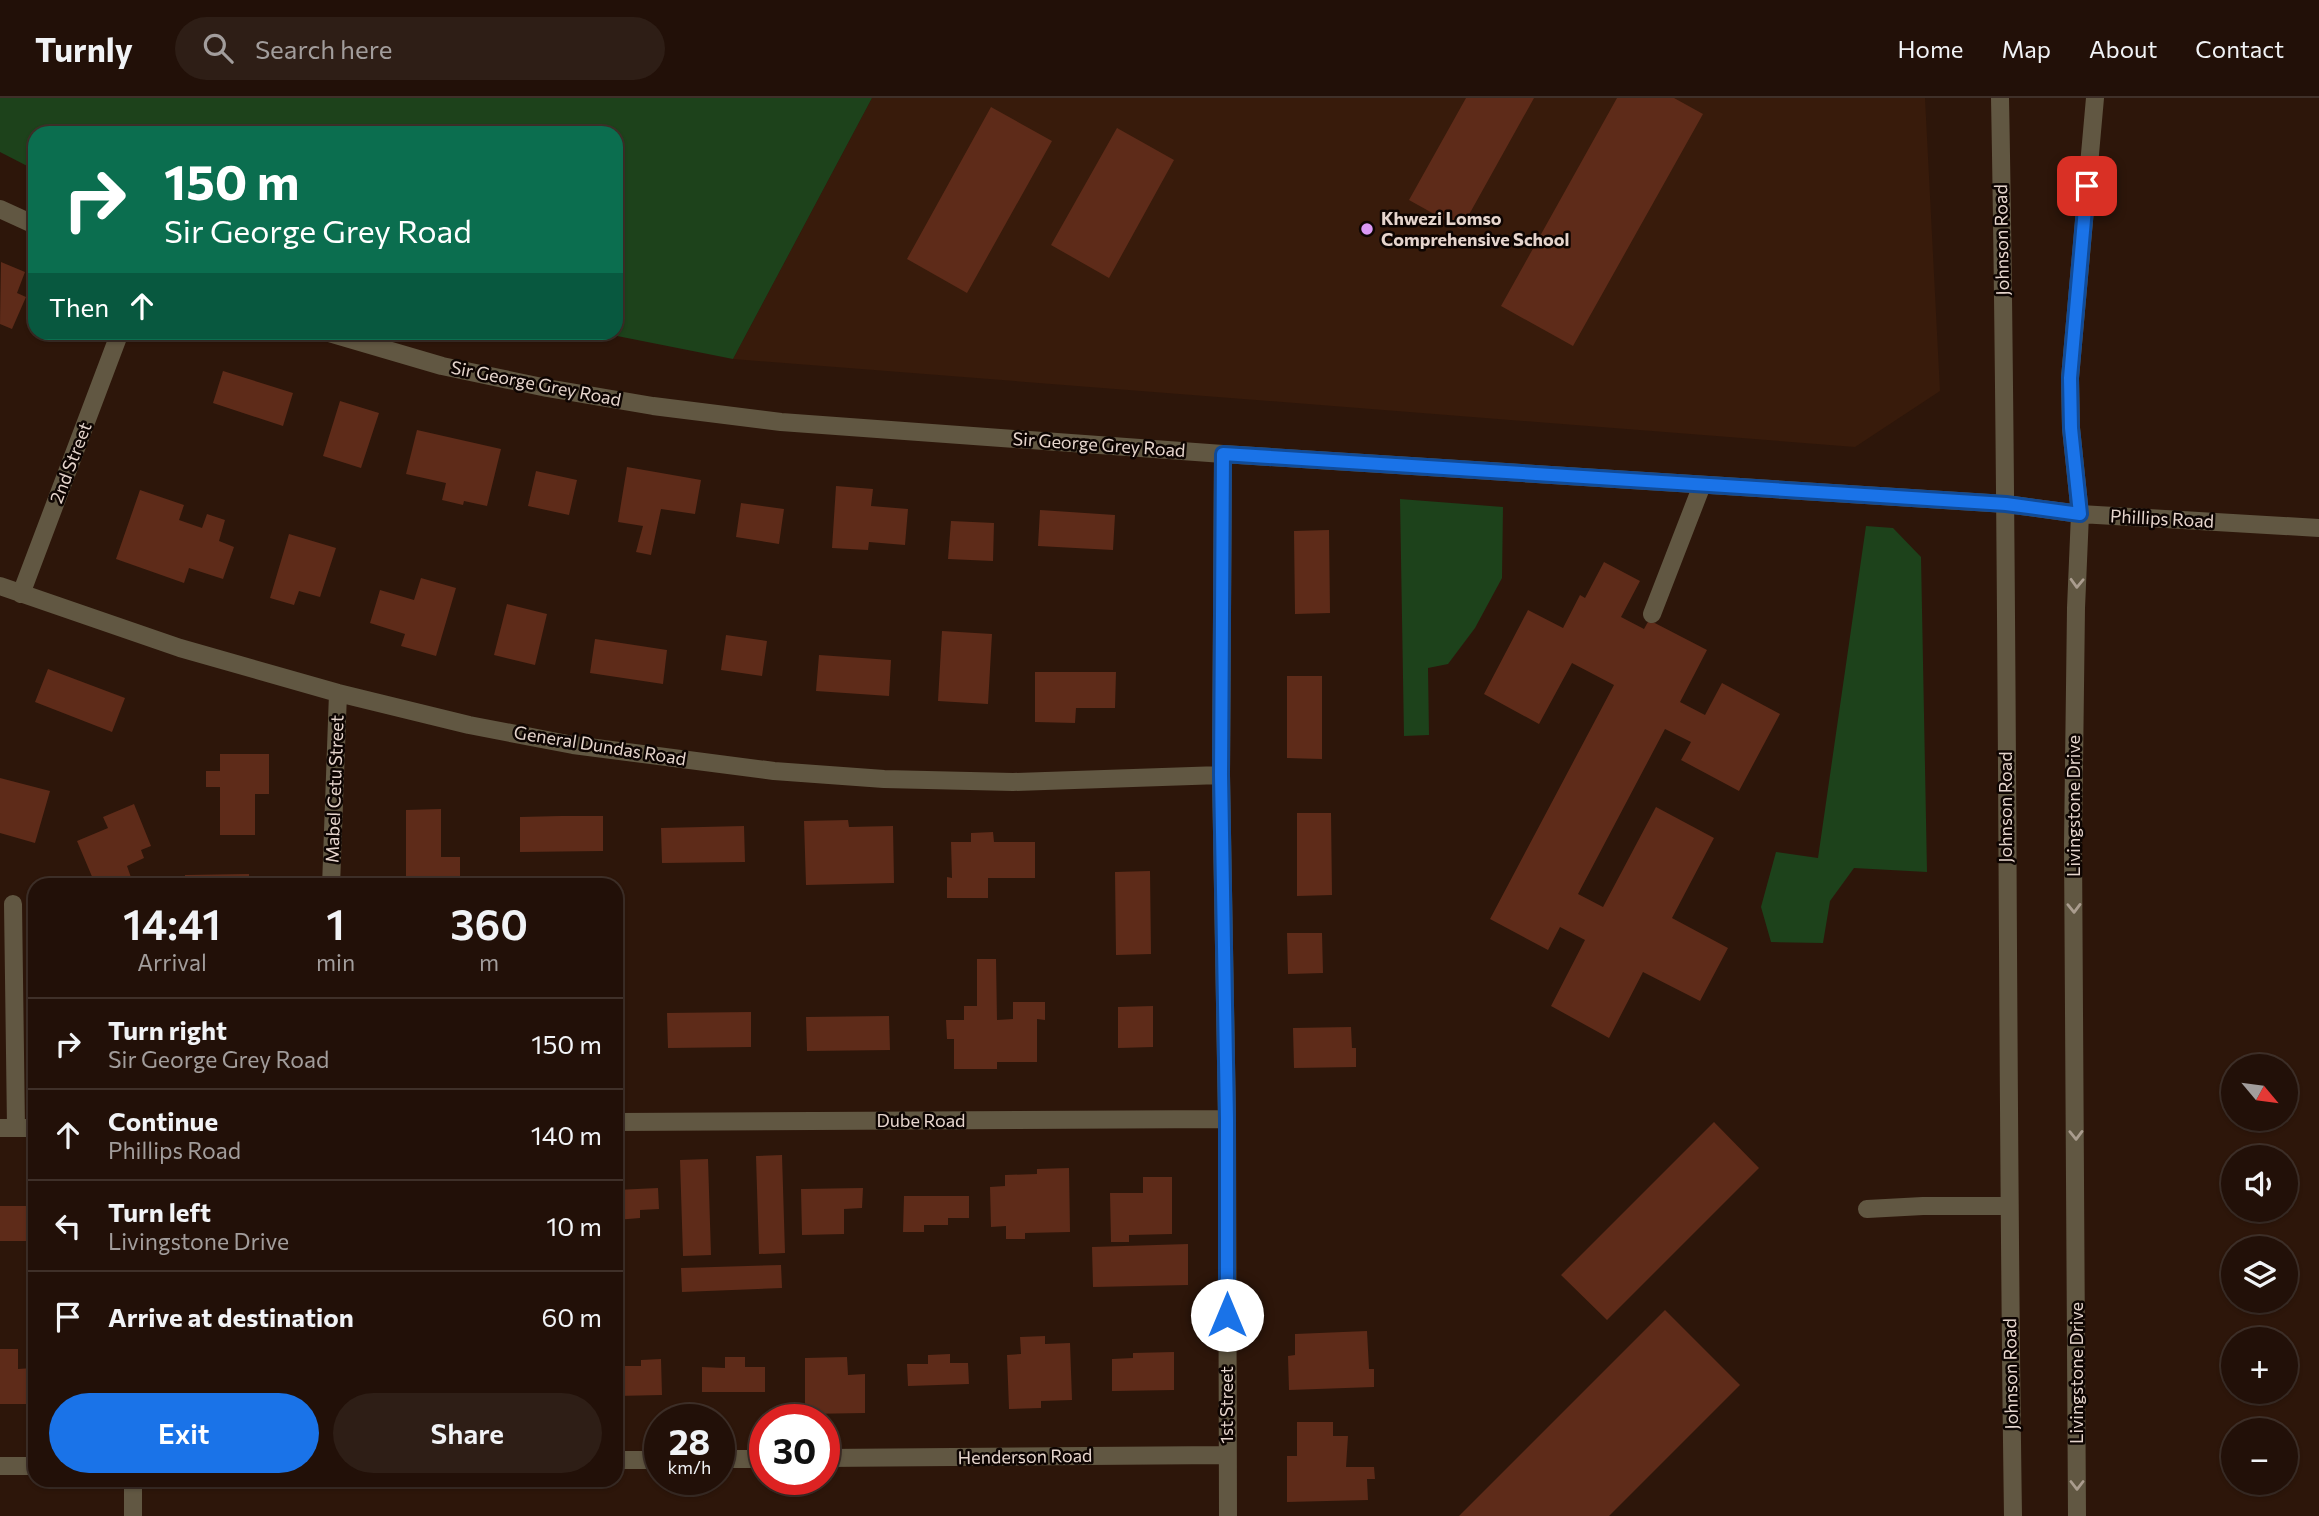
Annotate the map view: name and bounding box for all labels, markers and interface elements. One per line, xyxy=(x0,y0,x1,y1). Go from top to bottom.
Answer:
search box xyxy=(175,17,665,80)
text: Turnly xyxy=(35,28,133,69)
icon: search xyxy=(199,29,237,67)
text: Search here xyxy=(255,33,392,64)
text: Home xyxy=(1898,34,1964,63)
text: Map xyxy=(2002,34,2051,63)
text: About xyxy=(2089,34,2157,63)
text: Contact xyxy=(2195,34,2284,63)
text: 150 m xyxy=(164,150,299,210)
icon: right xyxy=(49,154,140,245)
pin xyxy=(2057,156,2117,216)
icon: arrive xyxy=(2068,167,2106,205)
street label: Johnson Road xyxy=(1989,184,2013,296)
place label: Khwezi Lomso Comprehensive School xyxy=(1381,207,1569,250)
text: Sir George Grey Road xyxy=(164,210,472,250)
marker: Khwezi Lomso Comprehensive School xyxy=(1359,221,1375,237)
icon: ahead xyxy=(123,287,161,325)
text: Then xyxy=(49,291,109,322)
street label: Sir George Grey Road xyxy=(449,356,623,410)
street label: 2nd Street xyxy=(45,419,96,506)
street label: Sir George Grey Road xyxy=(1012,427,1186,461)
street label: Phillips Road xyxy=(2109,504,2215,532)
one-way arrow xyxy=(2069,577,2084,588)
street label: Mabel Cetu Street xyxy=(320,715,348,863)
street label: General Dundas Road xyxy=(512,721,688,769)
street label: Livingstone Drive xyxy=(2062,735,2084,877)
street label: Johnson Road xyxy=(1994,751,2016,863)
text: 14:41 xyxy=(123,897,221,949)
text: 1 xyxy=(326,897,345,949)
text: 360 xyxy=(450,897,528,949)
one-way arrow xyxy=(2066,903,2081,914)
text: Arrival xyxy=(137,948,207,976)
text: min xyxy=(316,948,355,976)
text: m xyxy=(479,948,499,976)
text: Turn right xyxy=(108,1014,227,1045)
icon: right xyxy=(49,1025,87,1063)
text: 150 m xyxy=(531,1028,602,1059)
text: Sir George Grey Road xyxy=(108,1045,329,1073)
north arrow xyxy=(2221,1054,2298,1130)
map controls xyxy=(2221,1054,2298,1495)
text: Continue xyxy=(108,1105,218,1136)
street label: Dube Road xyxy=(877,1109,965,1131)
icon: ahead xyxy=(49,1116,87,1154)
text: 140 m xyxy=(531,1119,602,1150)
one-way arrow xyxy=(2068,1131,2084,1141)
text: Phillips Road xyxy=(108,1136,241,1164)
button: sound xyxy=(2221,1145,2298,1222)
text: Turn left xyxy=(108,1196,211,1227)
icon: left xyxy=(49,1207,87,1245)
text: 10 m xyxy=(546,1210,602,1241)
text: Livingstone Drive xyxy=(108,1227,289,1255)
button: layers xyxy=(2221,1236,2298,1313)
position arrow xyxy=(1190,1278,1264,1352)
icon: arrive xyxy=(49,1298,87,1336)
text: Arrive at destination xyxy=(108,1301,354,1332)
text: 60 m xyxy=(542,1301,602,1332)
street label: Livingstone Drive xyxy=(2065,1302,2087,1444)
street label: Johnson Road xyxy=(1998,1318,2022,1430)
button: + xyxy=(2221,1327,2298,1404)
street label: 1st Street xyxy=(1215,1366,1237,1444)
button: Exit xyxy=(49,1393,319,1473)
button: Share xyxy=(333,1393,602,1473)
speed limit sign: 30 xyxy=(749,1404,840,1495)
button: − xyxy=(2221,1418,2298,1495)
text: 28 xyxy=(669,1419,710,1462)
street label: Henderson Road xyxy=(957,1444,1093,1468)
text: km/h xyxy=(668,1456,711,1478)
one-way arrow xyxy=(2069,1481,2085,1491)

